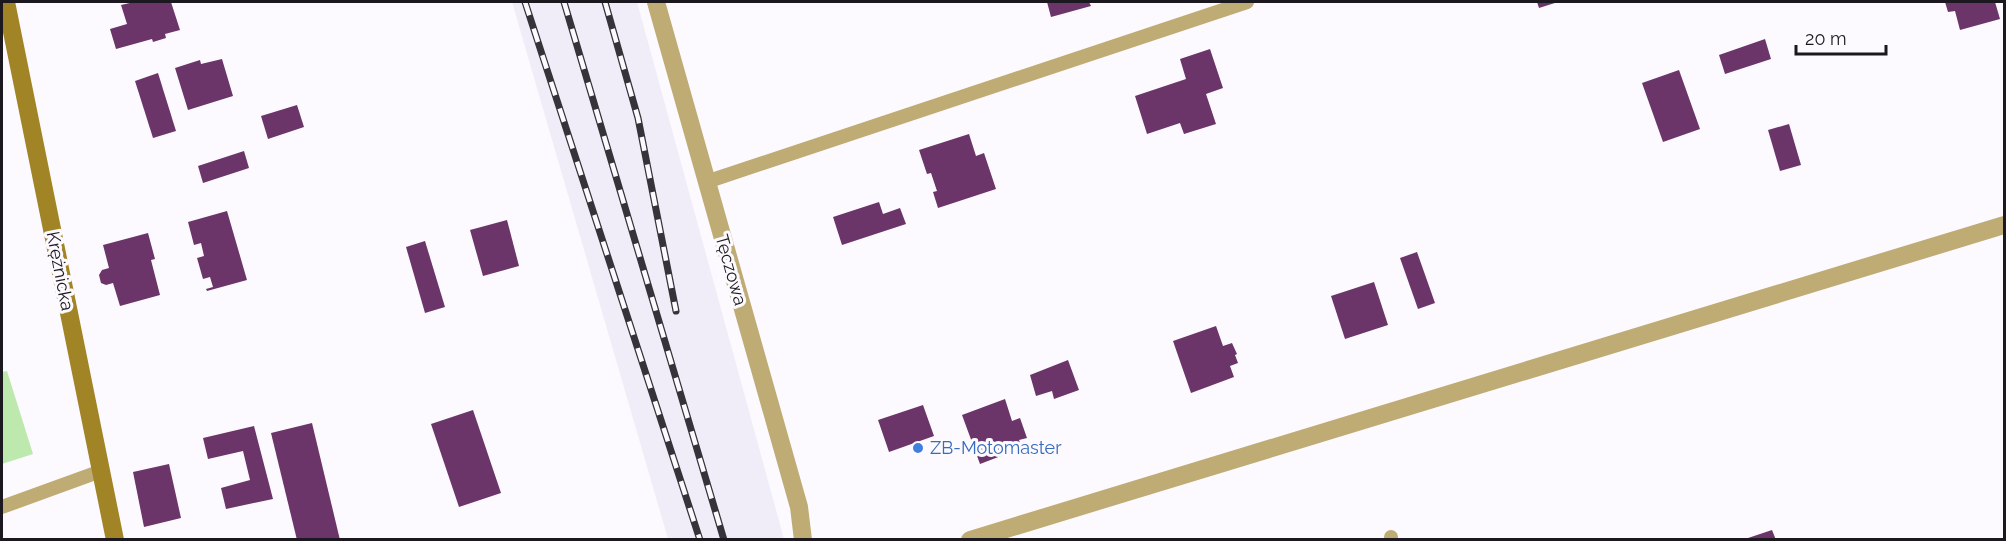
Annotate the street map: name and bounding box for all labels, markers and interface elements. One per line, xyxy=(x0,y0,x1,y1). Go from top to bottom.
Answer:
scale bar xyxy=(1796,18,1886,56)
text: 20 m xyxy=(1805,28,1847,49)
street label: Krężnicka xyxy=(43,229,78,312)
street label: Tęczowa xyxy=(711,232,752,308)
place label: ZB-Motomaster xyxy=(930,437,1062,458)
marker: ZB-Motomaster xyxy=(911,441,925,455)

